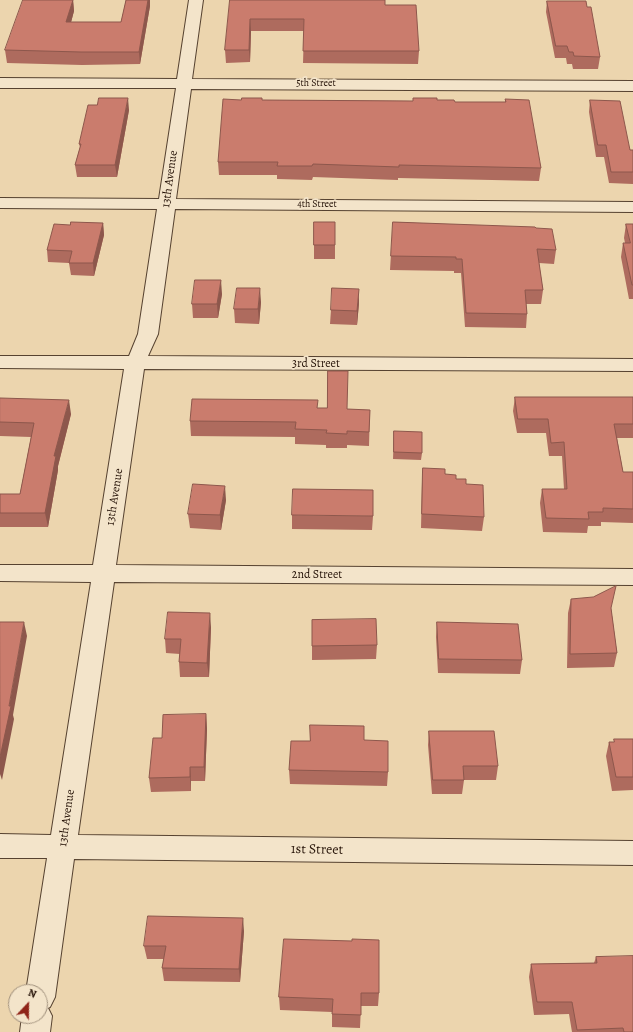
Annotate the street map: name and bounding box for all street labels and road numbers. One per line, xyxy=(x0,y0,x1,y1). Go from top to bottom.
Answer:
street label: 5th Street xyxy=(296,78,336,90)
street label: 13th Avenue xyxy=(159,149,181,209)
street label: 4th Street xyxy=(297,199,337,211)
street label: 3rd Street xyxy=(292,357,340,371)
street label: 13th Avenue xyxy=(103,467,127,527)
street label: 2nd Street xyxy=(292,568,342,582)
street label: 13th Avenue xyxy=(56,788,78,848)
street label: 1st Street xyxy=(291,841,343,859)

